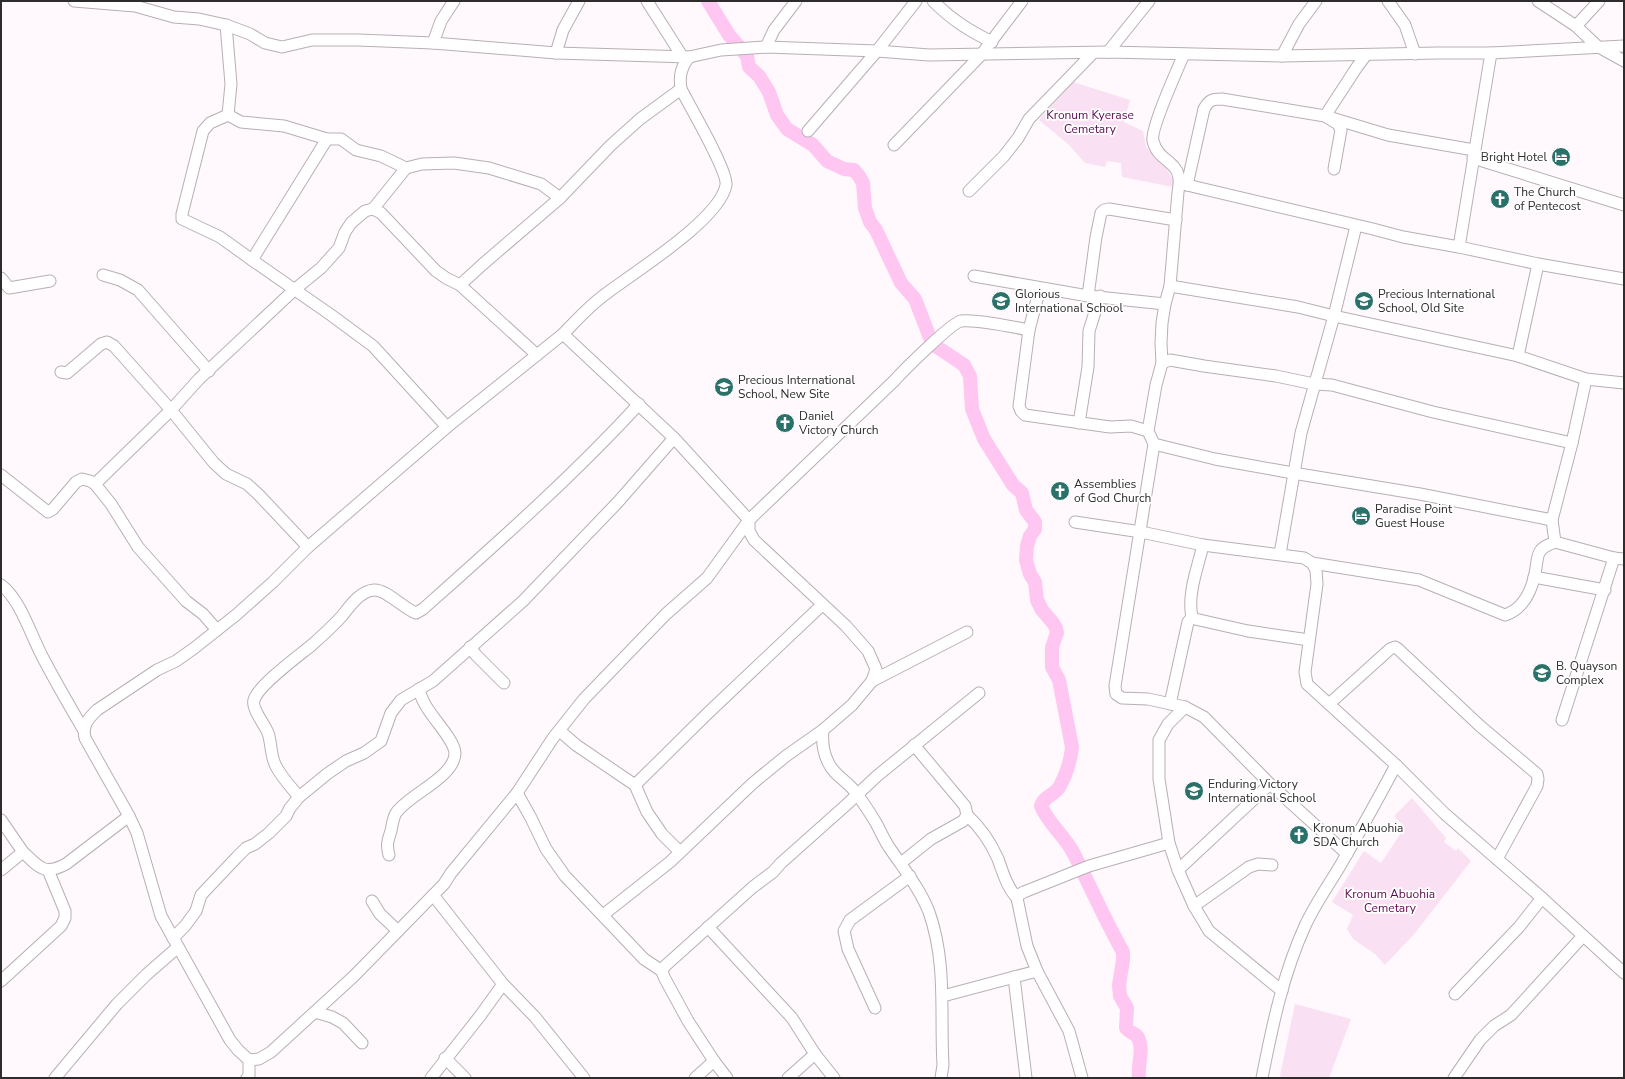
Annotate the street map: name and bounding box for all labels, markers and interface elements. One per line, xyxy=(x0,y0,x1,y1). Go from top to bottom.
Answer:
park label: Kronum Kyerase Cemetary xyxy=(1046,107,1134,137)
hotel icon: Bright Hotel xyxy=(1550,146,1572,168)
place label: Bright Hotel xyxy=(1481,149,1547,165)
place label: The Church of Pentecost xyxy=(1514,184,1582,214)
church icon: The Church of Pentecost xyxy=(1489,188,1511,210)
place label: Glorious International School xyxy=(1015,286,1123,316)
place label: Precious International School, Old Site xyxy=(1378,286,1495,316)
school or university icon: Glorious International School xyxy=(990,290,1012,312)
school or university icon: Precious International School, Old Site xyxy=(1353,290,1375,312)
place label: Precious International School, New Site xyxy=(738,372,855,402)
school or university icon: Precious International School, New Site xyxy=(713,376,735,398)
place label: Daniel Victory Church xyxy=(798,408,879,438)
church icon: Daniel Victory Church xyxy=(774,412,796,434)
place label: Assemblies of God Church xyxy=(1074,476,1151,506)
church icon: Assemblies of God Church xyxy=(1049,480,1071,502)
place label: Paradise Point Guest House xyxy=(1375,501,1453,531)
hotel icon: Paradise Point Guest House xyxy=(1350,505,1372,527)
place label: B. Quayson Complex xyxy=(1556,658,1617,688)
school or university icon: B. Quayson Complex xyxy=(1531,662,1553,684)
place label: Enduring Victory International School xyxy=(1208,776,1316,806)
school or university icon: Enduring Victory International School xyxy=(1183,780,1205,802)
place label: Kronum Abuohia SDA Church xyxy=(1313,820,1403,850)
church icon: Kronum Abuohia SDA Church xyxy=(1288,824,1310,846)
park label: Kronum Abuohia Cemetary xyxy=(1345,886,1435,916)

